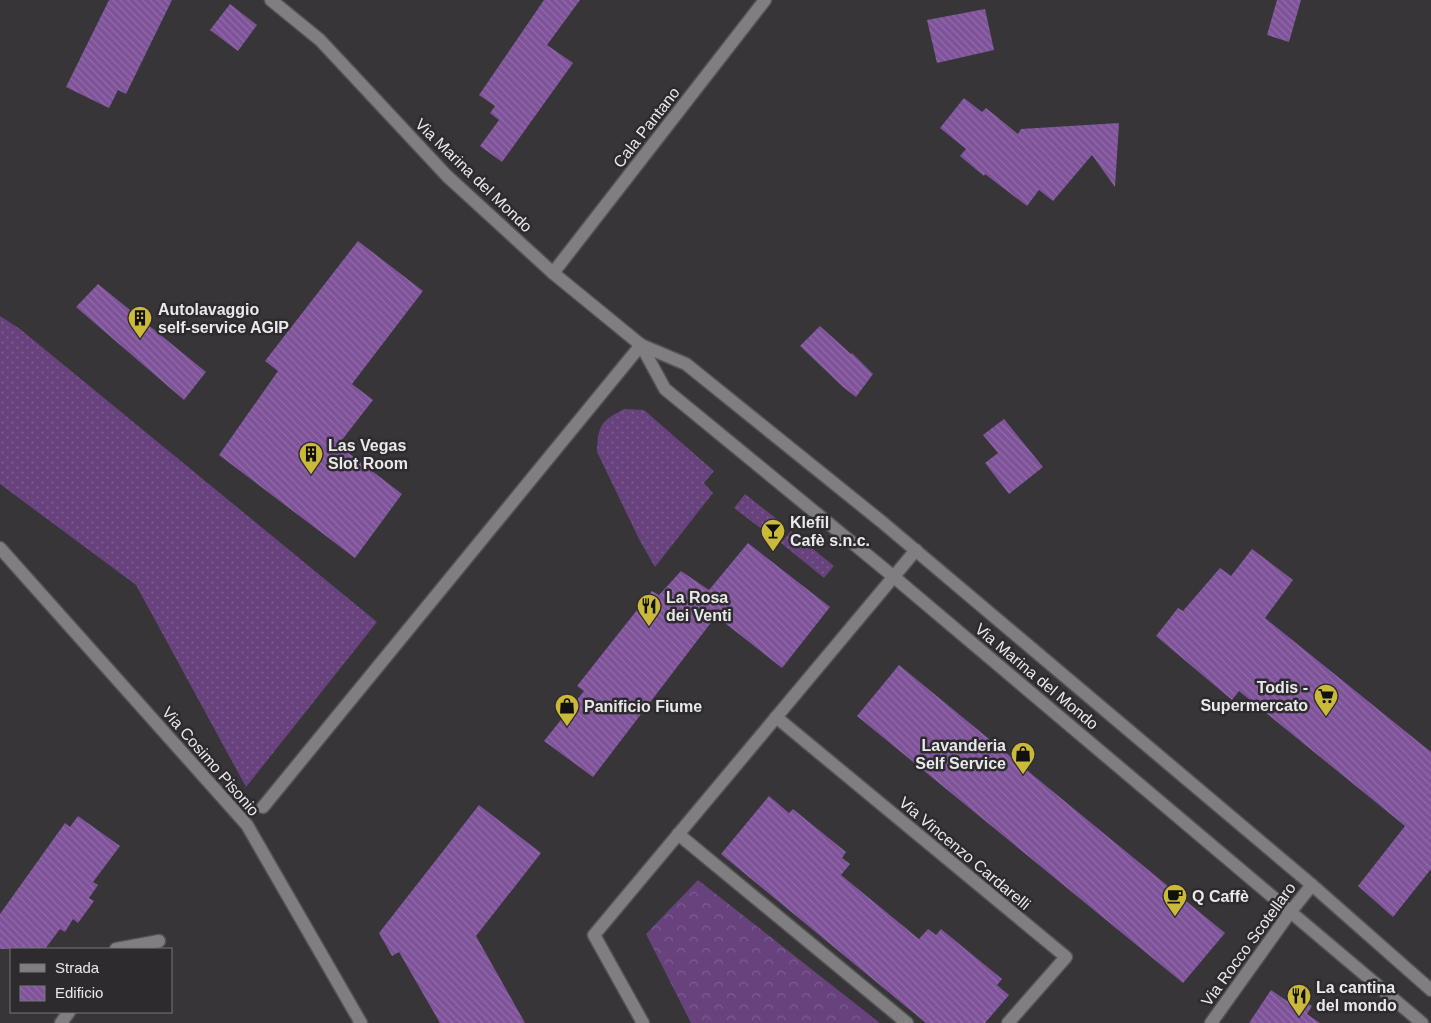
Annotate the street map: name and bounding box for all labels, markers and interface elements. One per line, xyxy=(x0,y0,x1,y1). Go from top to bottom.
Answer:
street label: Cala Pantano xyxy=(610,84,683,171)
street label: Via Marina del Mondo xyxy=(412,115,536,236)
place label: Autolavaggio self-service AGIP xyxy=(158,301,289,336)
building icon: Autolavaggio self-service AGIP xyxy=(127,305,153,339)
place label: Las Vegas Slot Room xyxy=(328,437,408,472)
building icon: Las Vegas Slot Room xyxy=(298,441,324,475)
place label: Klefil Cafè s.n.c. xyxy=(790,514,870,549)
bar icon: Klefil Cafè s.n.c. xyxy=(760,518,786,552)
place label: La Rosa dei Venti xyxy=(666,589,732,624)
restaurant icon: La Rosa dei Venti xyxy=(636,593,662,627)
street label: Via Marina del Mondo xyxy=(972,620,1102,733)
place label: Todis - Supermercato xyxy=(1200,679,1308,714)
supermarket icon: Todis - Supermercato xyxy=(1313,683,1339,717)
shop icon: Panificio Fiume xyxy=(554,693,580,727)
place label: Panificio Fiume xyxy=(584,698,702,715)
street label: Via Cosimo Pisonio xyxy=(159,704,263,819)
place label: Lavanderia Self Service xyxy=(915,737,1006,772)
shop icon: Lavanderia Self Service xyxy=(1010,741,1036,775)
street label: Via Vincenzo Cardarelli xyxy=(896,794,1034,913)
street label: Via Rocco Scotellaro xyxy=(1198,879,1299,1009)
cafe icon: Q Caffè xyxy=(1162,883,1188,917)
place label: Q Caffè xyxy=(1192,888,1249,905)
legend xyxy=(10,948,172,1013)
text: Strada xyxy=(55,959,100,976)
place label: La cantina del mondo xyxy=(1316,979,1397,1014)
restaurant icon: La cantina del mondo xyxy=(1286,983,1312,1017)
text: Edificio xyxy=(55,984,103,1001)

